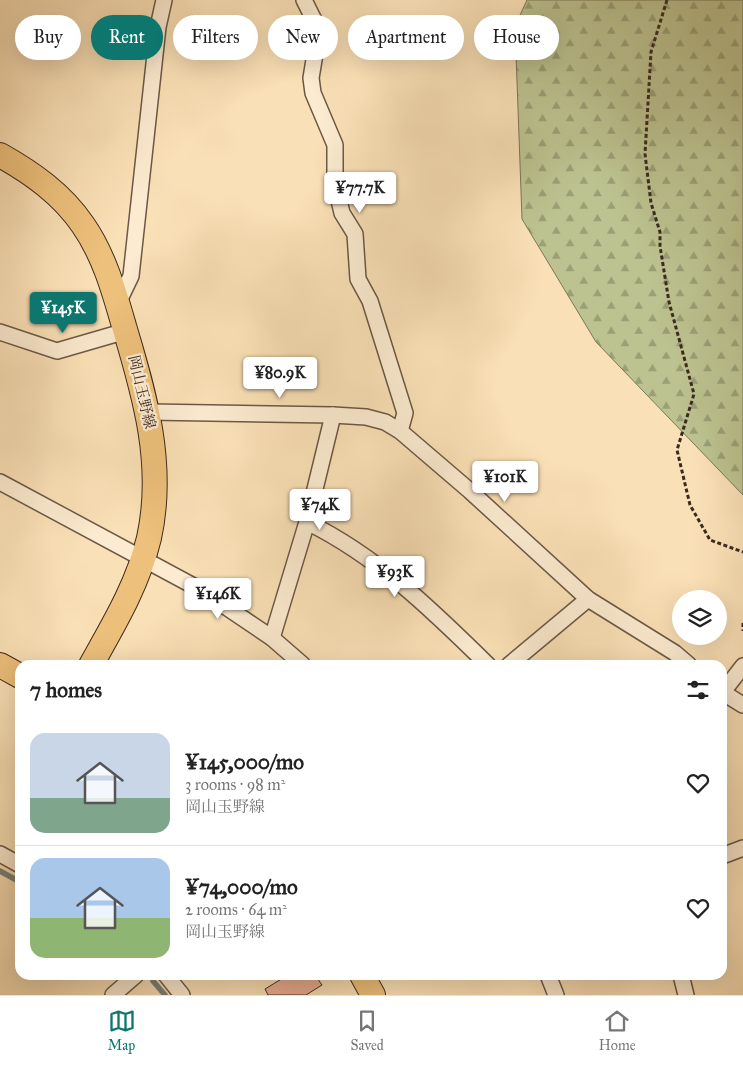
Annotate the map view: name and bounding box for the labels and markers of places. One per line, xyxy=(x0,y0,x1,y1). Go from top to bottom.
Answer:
pin: ¥77.7K xyxy=(319,172,401,214)
pin: ¥145K xyxy=(28,292,98,334)
pin: ¥80.9K xyxy=(239,356,321,399)
pin: ¥101K xyxy=(470,460,540,503)
pin: ¥74K xyxy=(290,488,350,531)
pin: ¥93K xyxy=(365,556,425,598)
pin: ¥146K xyxy=(183,578,253,620)

